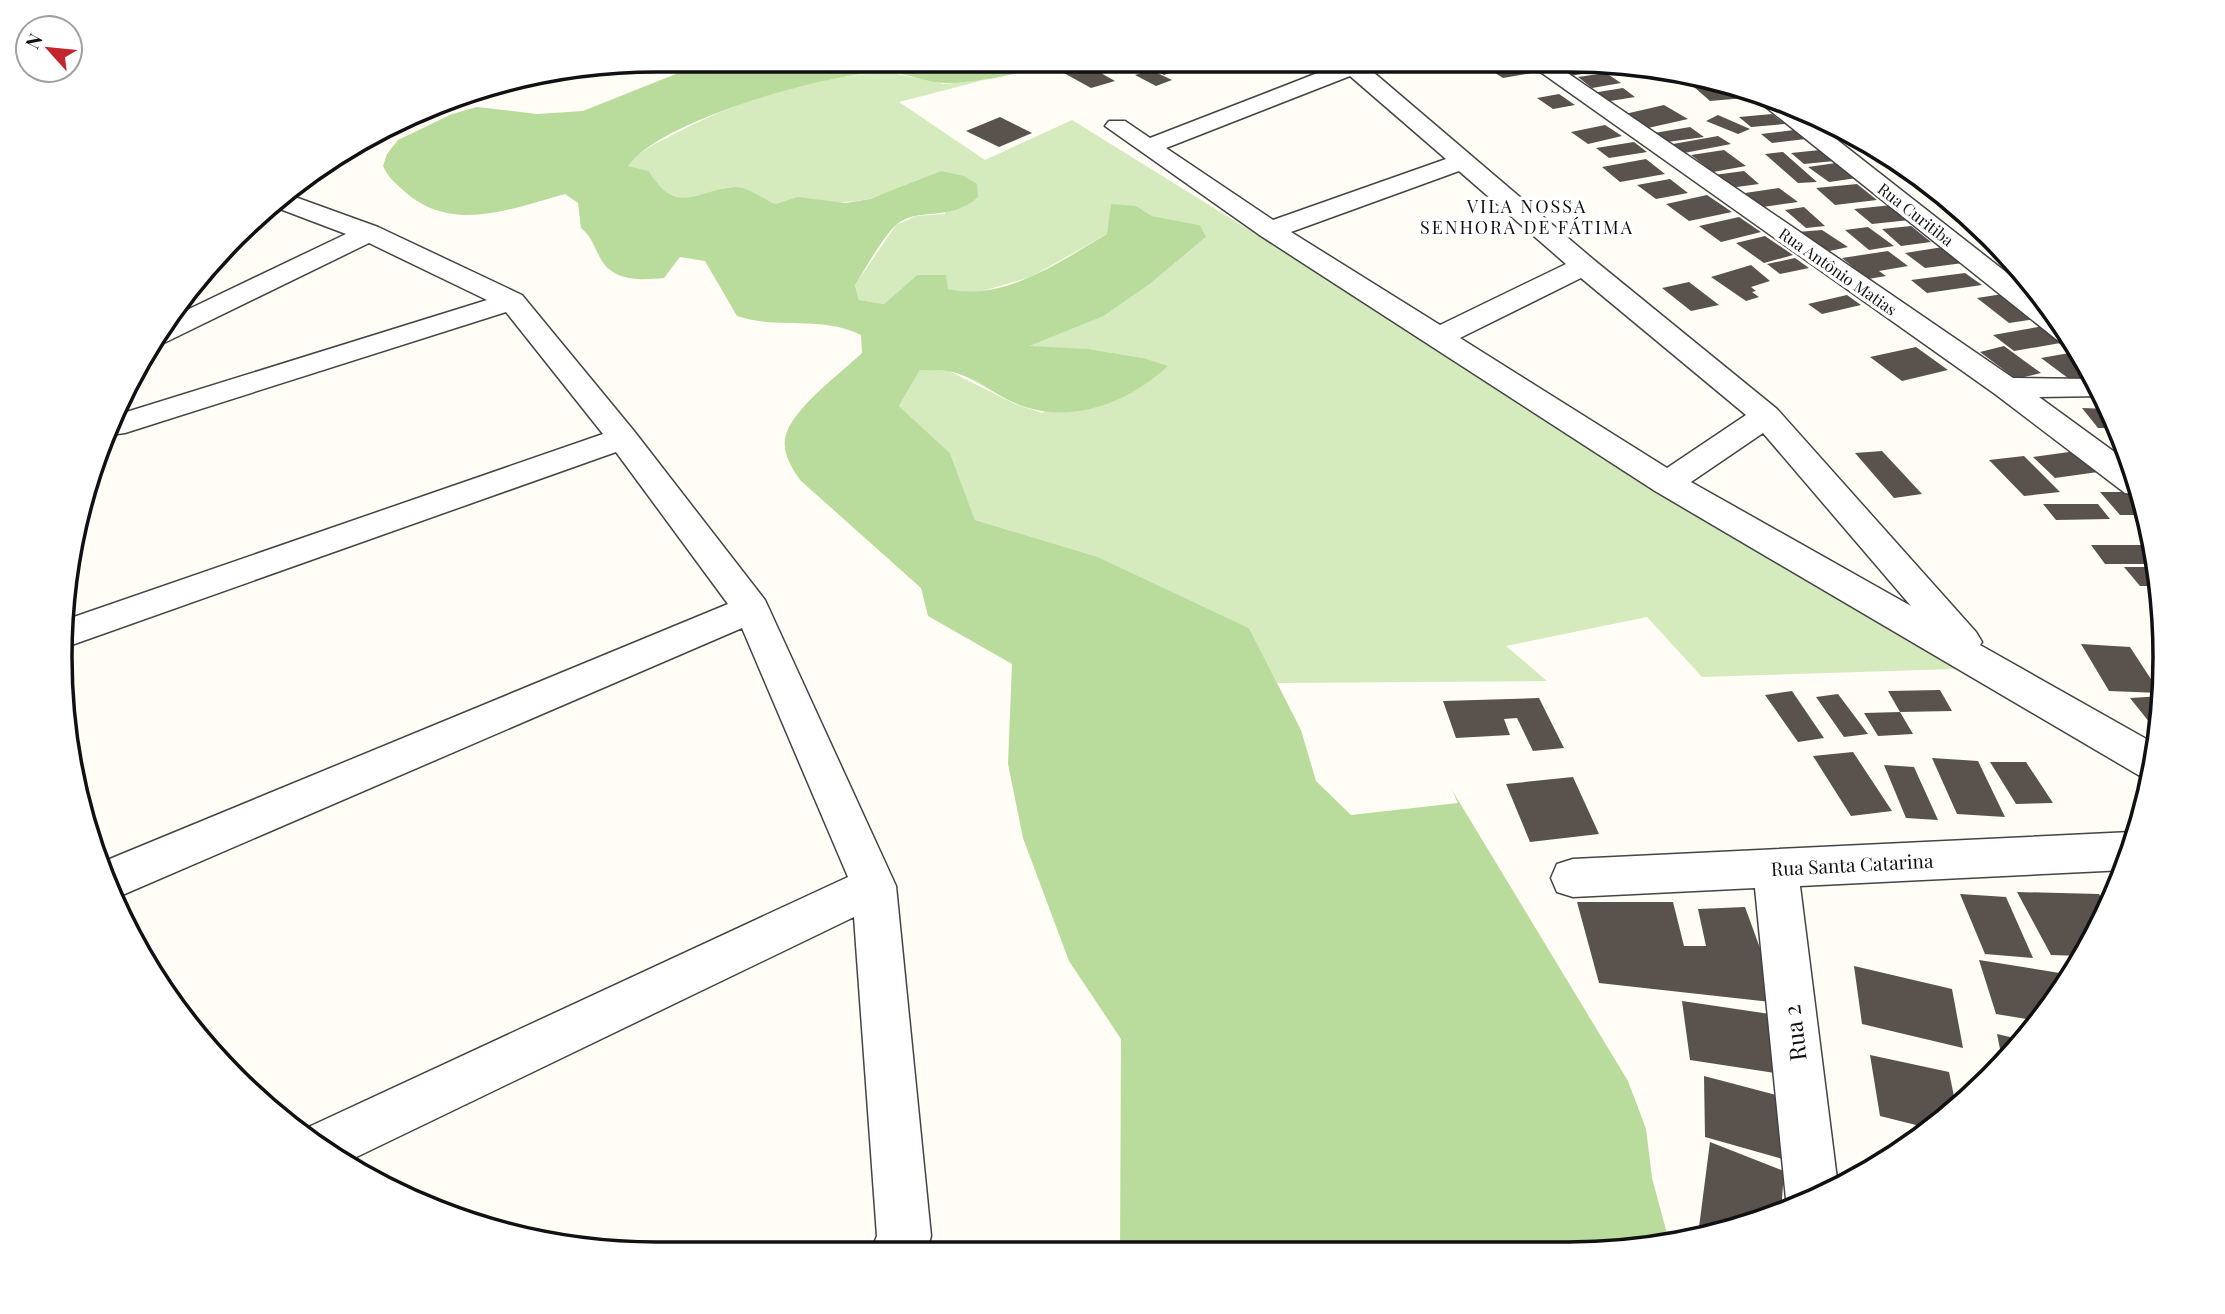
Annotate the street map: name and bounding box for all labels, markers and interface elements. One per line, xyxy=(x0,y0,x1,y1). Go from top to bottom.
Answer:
north arrow xyxy=(14,14,84,84)
text: N xyxy=(18,29,48,53)
street label: Rua Curitiba xyxy=(1874,178,1958,250)
district label: VILA NOSSA SENHORA DE FÁTIMA xyxy=(1420,194,1634,239)
street label: Rua Antônio Matias xyxy=(1775,222,1901,320)
street label: Rua Santa Catarina xyxy=(1770,847,1934,881)
street label: Rua 2 xyxy=(1775,1003,1813,1063)

